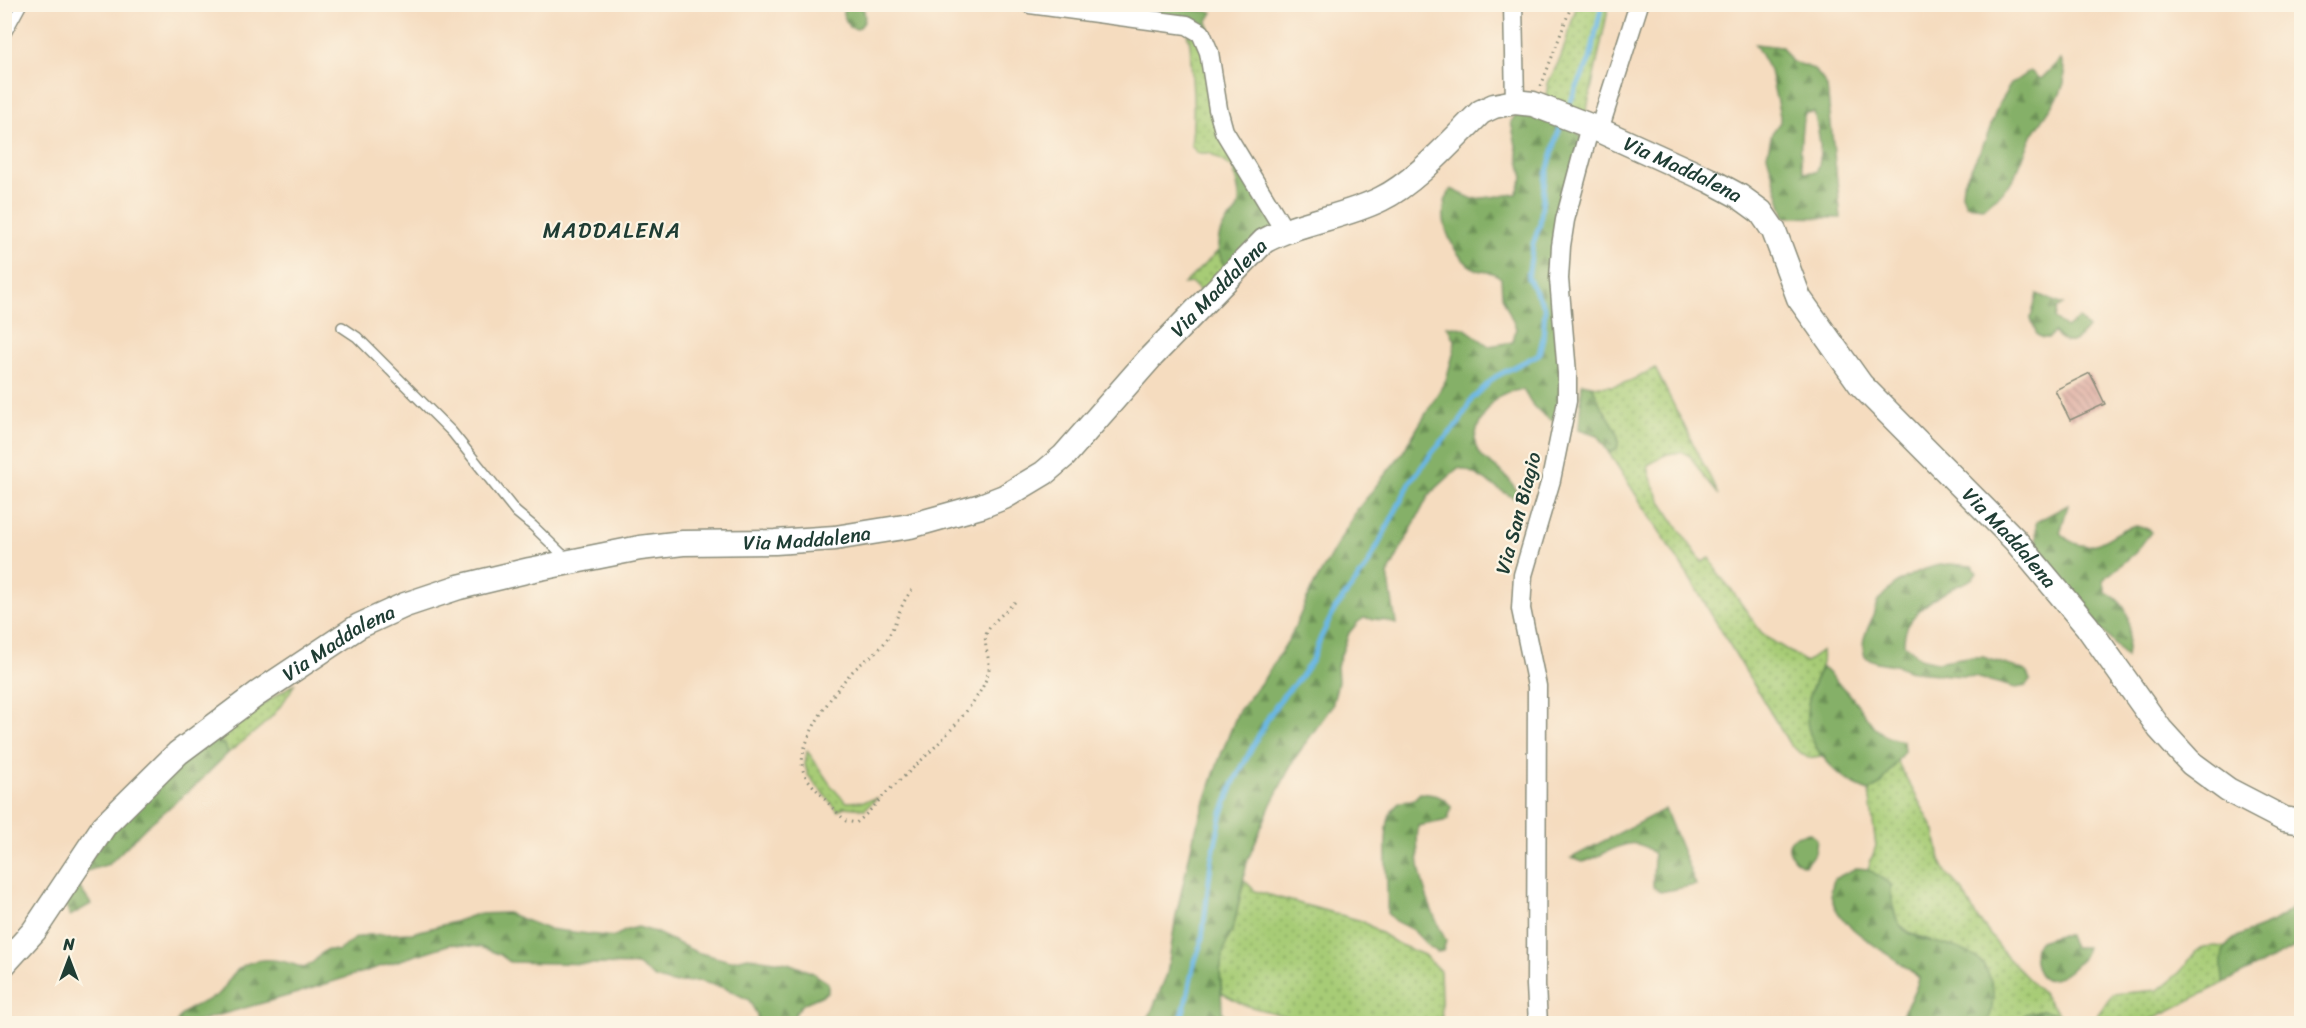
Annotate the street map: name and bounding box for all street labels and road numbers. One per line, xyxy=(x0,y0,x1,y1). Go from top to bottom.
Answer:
street label: Via Maddalena xyxy=(1618,126,1748,213)
street label: Via Maddalena xyxy=(1162,230,1276,346)
street label: Via San Biagio xyxy=(1485,448,1552,578)
street label: Via Maddalena xyxy=(1953,479,2066,596)
street label: Via Maddalena xyxy=(743,516,873,560)
street label: Via Maddalena xyxy=(275,595,401,691)

